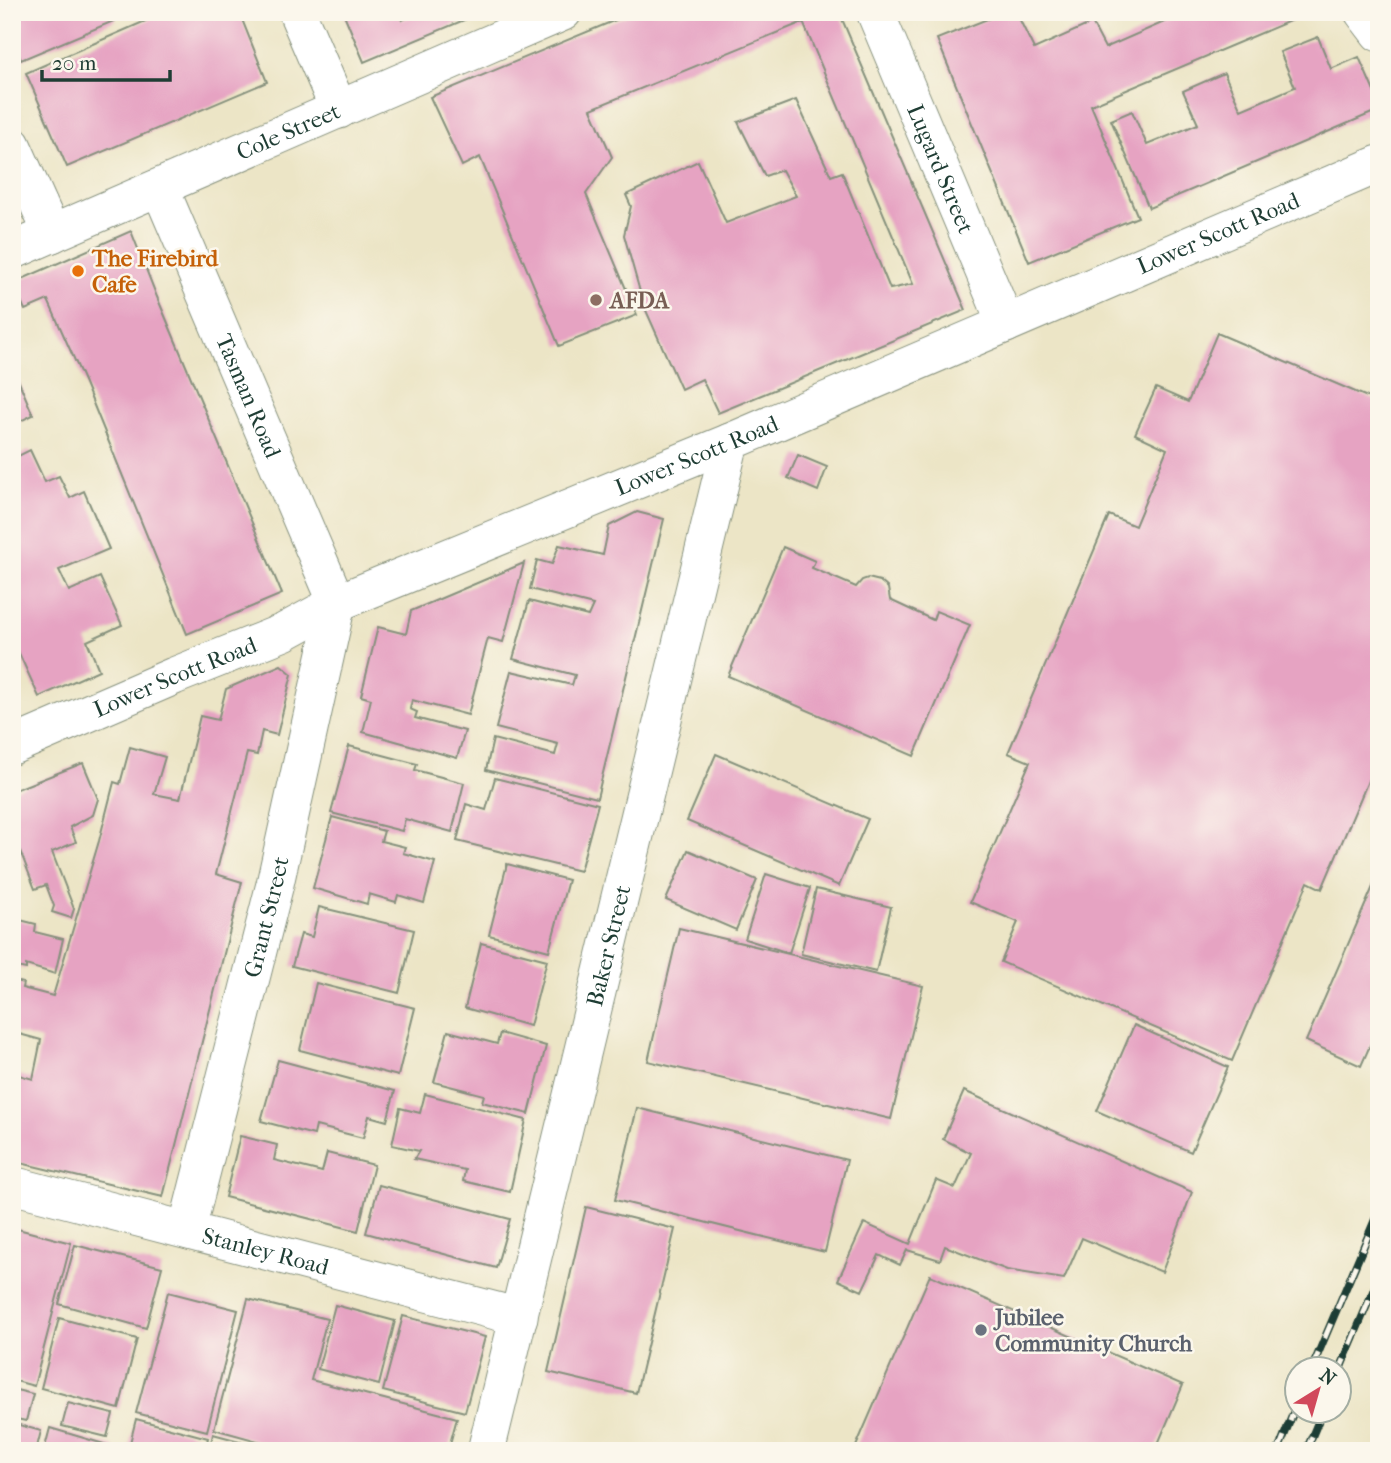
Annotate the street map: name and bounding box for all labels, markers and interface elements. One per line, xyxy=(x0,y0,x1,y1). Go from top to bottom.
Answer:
scale bar xyxy=(42,38,170,82)
text: 20 m xyxy=(52,51,97,75)
street label: Cole Street xyxy=(232,97,344,166)
street label: Lugard Street xyxy=(902,100,980,237)
street label: Lower Scott Road xyxy=(1133,186,1304,280)
place label: The Firebird Cafe xyxy=(91,245,219,298)
marker: The Firebird Cafe xyxy=(70,263,86,279)
place label: AFDA xyxy=(608,287,670,314)
marker: AFDA xyxy=(588,292,604,308)
street label: Tasman Road xyxy=(210,330,287,462)
street label: Lower Scott Road xyxy=(611,409,783,501)
street label: Lower Scott Road xyxy=(89,631,261,723)
street label: Grant Street xyxy=(238,854,294,980)
street label: Baker Street xyxy=(581,882,636,1009)
street label: Stanley Road xyxy=(199,1222,332,1281)
place label: Jubilee Community Church xyxy=(993,1304,1193,1357)
marker: Jubilee Community Church xyxy=(973,1322,989,1338)
north arrow xyxy=(1282,1354,1352,1424)
text: N xyxy=(1315,1364,1340,1391)

